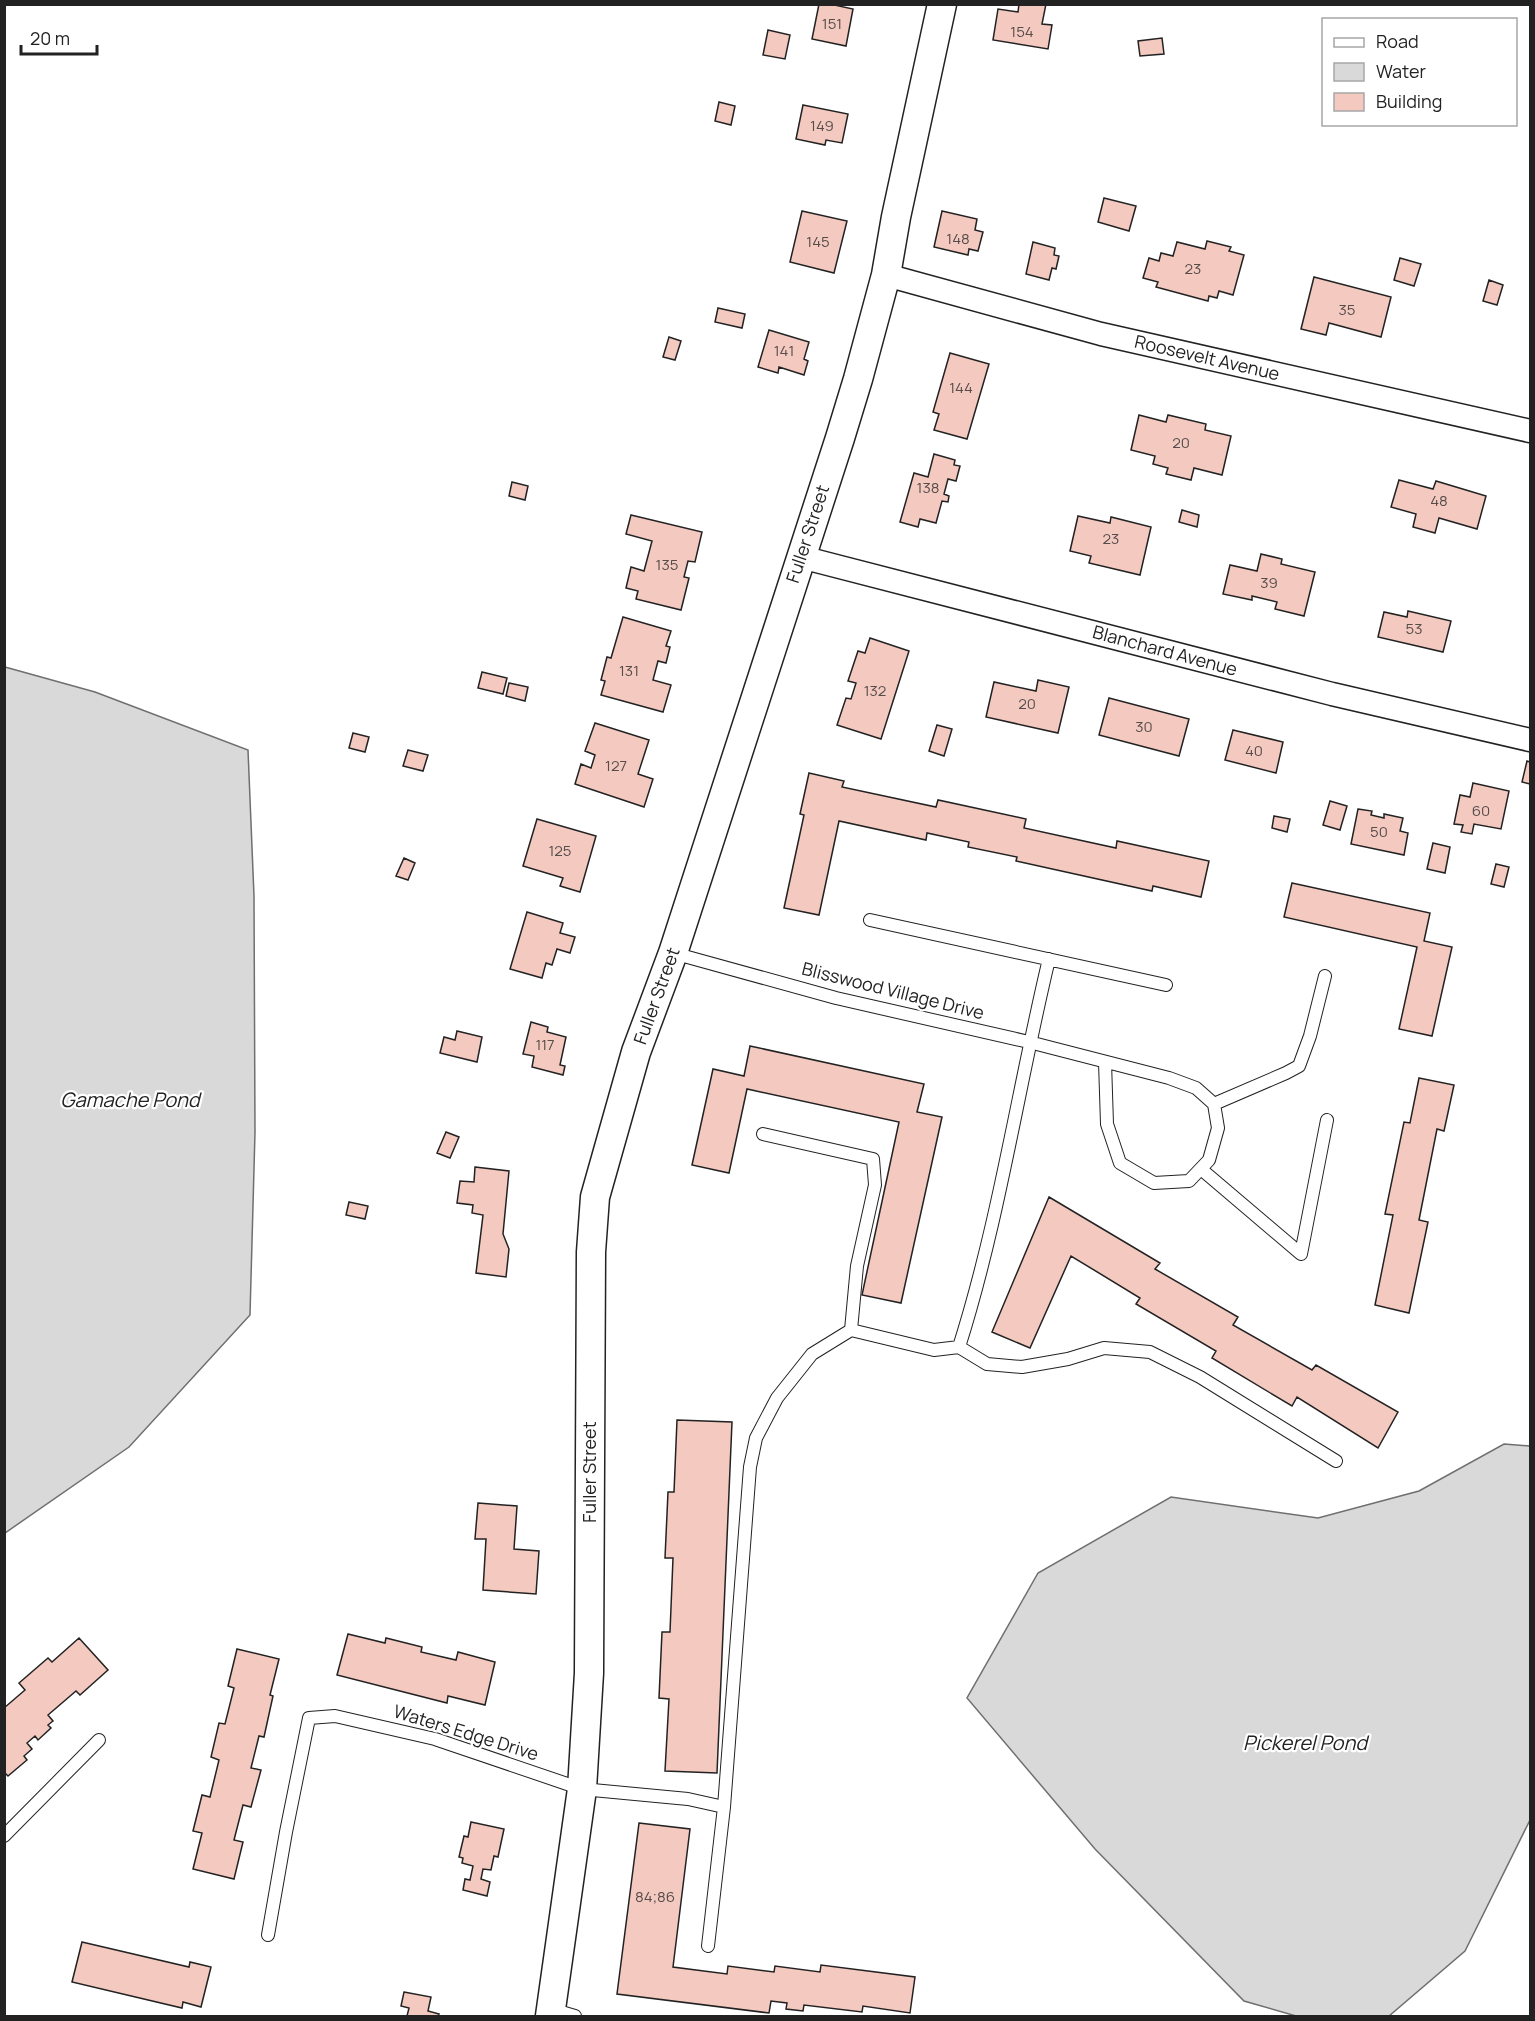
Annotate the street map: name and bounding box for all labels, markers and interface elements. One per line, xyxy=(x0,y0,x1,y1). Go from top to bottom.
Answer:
house number: 151 xyxy=(822,13,842,34)
scale bar xyxy=(21,18,98,56)
legend xyxy=(1322,18,1517,126)
house number: 154 xyxy=(1010,21,1034,42)
text: 20 m xyxy=(30,26,70,50)
text: Road xyxy=(1376,29,1419,53)
text: Water xyxy=(1376,59,1426,83)
text: Building xyxy=(1376,89,1442,113)
house number: 149 xyxy=(810,115,834,136)
house number: 148 xyxy=(946,228,970,249)
house number: 145 xyxy=(806,231,830,252)
house number: 23 xyxy=(1185,258,1201,279)
house number: 35 xyxy=(1339,299,1355,320)
street label: Roosevelt Avenue xyxy=(1132,329,1282,385)
house number: 141 xyxy=(774,340,794,361)
house number: 144 xyxy=(949,377,973,398)
house number: 20 xyxy=(1172,432,1190,453)
house number: 138 xyxy=(917,477,939,498)
street label: Fuller Street xyxy=(780,482,834,586)
house number: 48 xyxy=(1430,490,1448,511)
house number: 23 xyxy=(1103,528,1119,549)
house number: 135 xyxy=(656,554,678,575)
house number: 39 xyxy=(1260,572,1278,593)
house number: 53 xyxy=(1406,618,1422,639)
street label: Blanchard Avenue xyxy=(1090,619,1240,681)
house number: 131 xyxy=(619,660,639,681)
house number: 132 xyxy=(864,680,886,701)
house number: 20 xyxy=(1018,693,1036,714)
house number: 30 xyxy=(1135,716,1153,737)
house number: 40 xyxy=(1245,740,1263,761)
house number: 127 xyxy=(605,755,627,776)
house number: 60 xyxy=(1472,800,1490,821)
house number: 50 xyxy=(1370,821,1388,842)
house number: 125 xyxy=(548,840,572,861)
street label: Fuller Street xyxy=(627,944,685,1048)
street label: Blisswood Village Drive xyxy=(800,956,987,1024)
house number: 117 xyxy=(535,1034,555,1055)
water label: Gamache Pond xyxy=(60,1086,203,1113)
street label: Fuller Street xyxy=(577,1421,601,1523)
street label: Waters Edge Drive xyxy=(391,1699,542,1766)
water label: Pickerel Pond xyxy=(1243,1729,1370,1756)
house number: 84;86 xyxy=(635,1886,675,1907)

